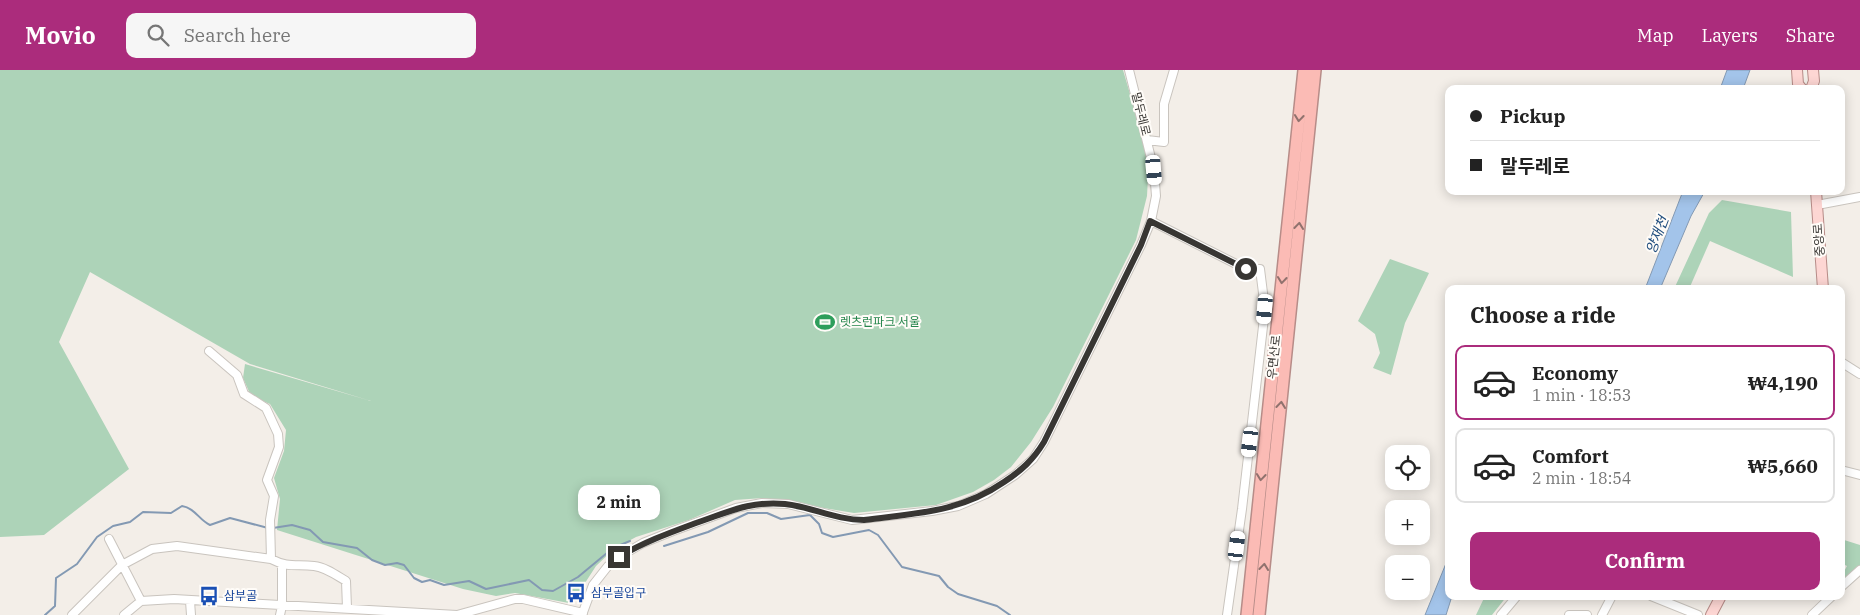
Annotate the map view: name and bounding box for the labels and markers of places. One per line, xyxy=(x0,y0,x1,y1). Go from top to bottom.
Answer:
sports icon: 렛츠런파크 서울 xyxy=(814,311,836,333)
place label: 렛츠런파크 서울 xyxy=(840,314,920,329)
bus stop icon: 삼부골입구 xyxy=(565,582,587,604)
bus stop icon: 삼부골 xyxy=(198,585,220,607)
place label: 삼부골입구 xyxy=(591,585,646,600)
place label: 삼부골 xyxy=(224,588,257,603)

